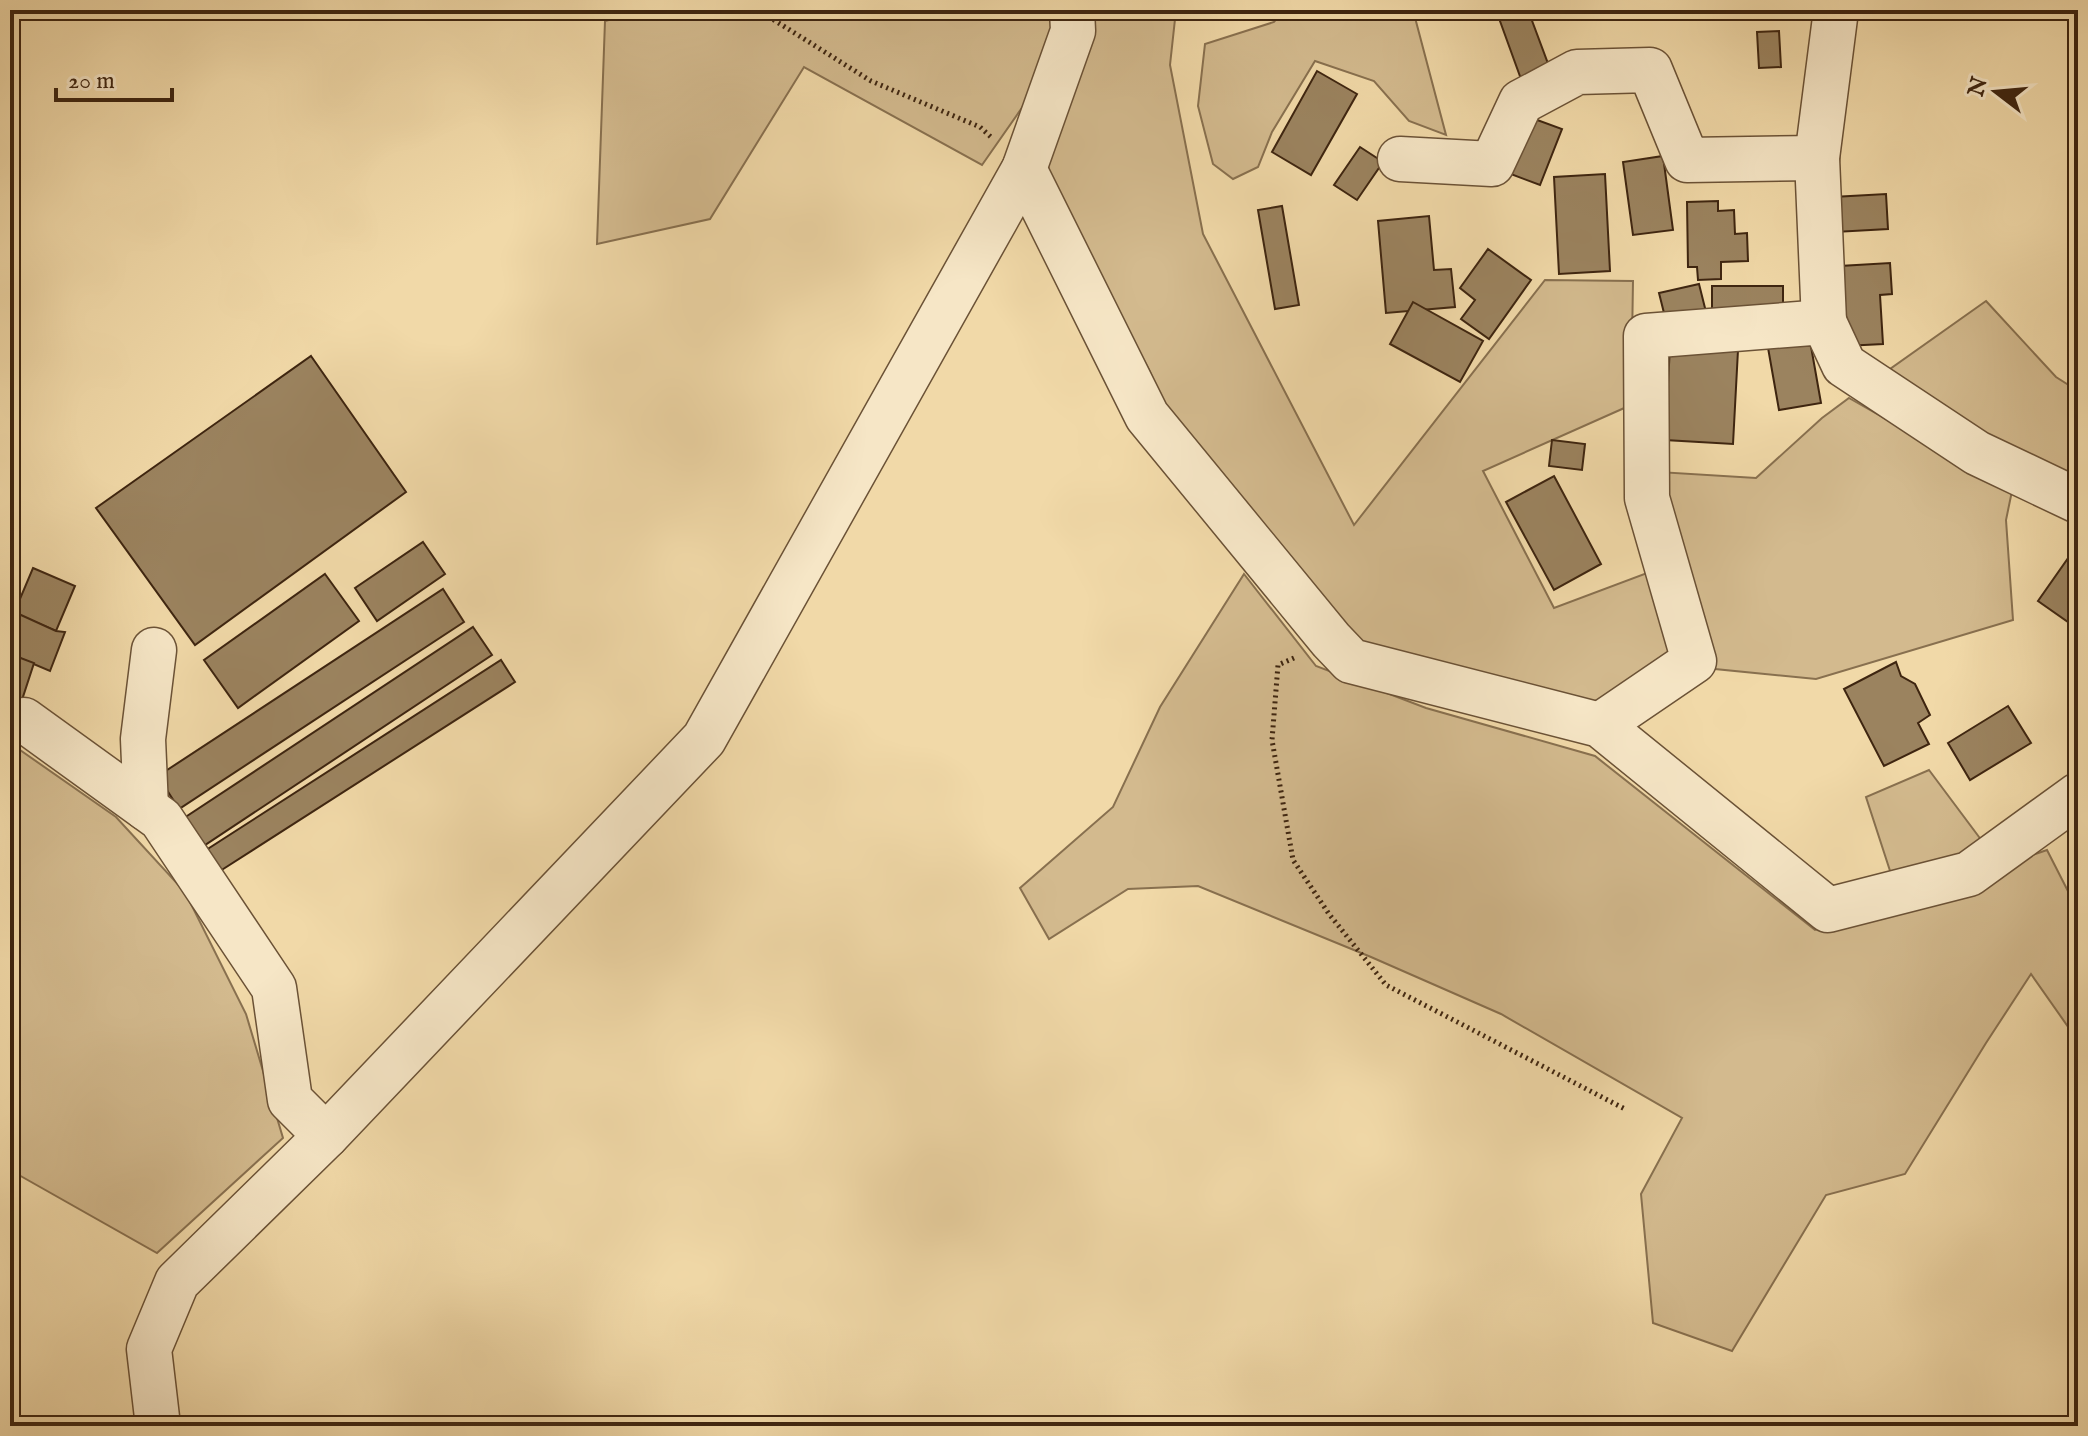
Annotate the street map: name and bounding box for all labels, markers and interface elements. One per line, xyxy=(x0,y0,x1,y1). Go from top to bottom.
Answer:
scale bar xyxy=(56,52,172,102)
north arrow xyxy=(1956,52,2036,132)
text: 20 m xyxy=(68,66,115,97)
text: N xyxy=(1962,74,1995,101)

